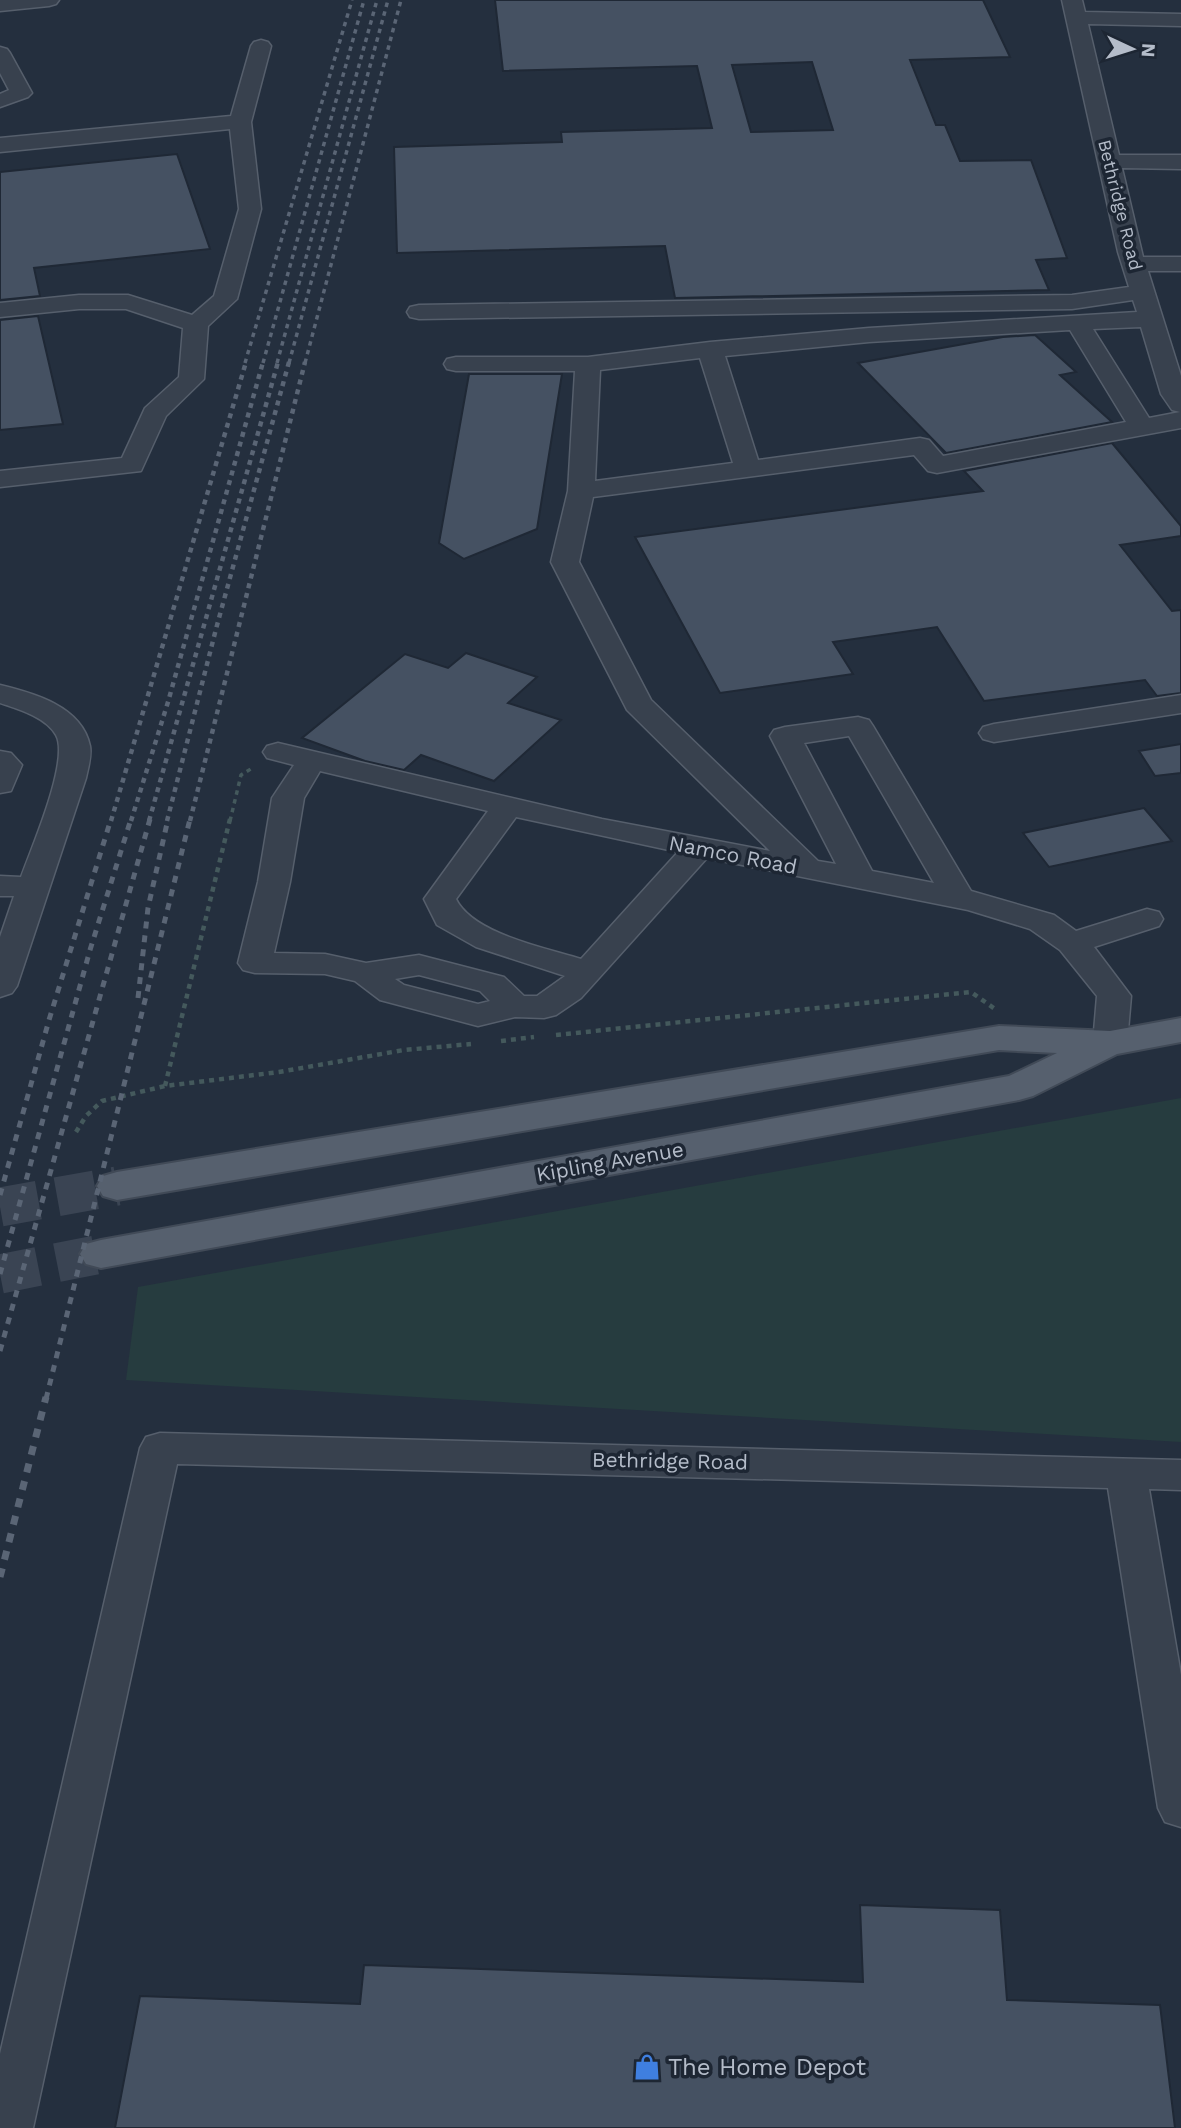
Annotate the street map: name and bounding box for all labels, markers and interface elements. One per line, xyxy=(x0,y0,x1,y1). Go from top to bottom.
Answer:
north arrow xyxy=(1097,14,1167,84)
text: N xyxy=(1136,42,1160,58)
street label: Bethridge Road xyxy=(1094,137,1147,272)
street label: Namco Road xyxy=(667,830,799,879)
street label: Kipling Avenue xyxy=(534,1136,686,1187)
street label: Bethridge Road xyxy=(592,1447,748,1474)
shop icon: The Home Depot xyxy=(632,2052,662,2082)
place label: The Home Depot xyxy=(668,2053,866,2081)

